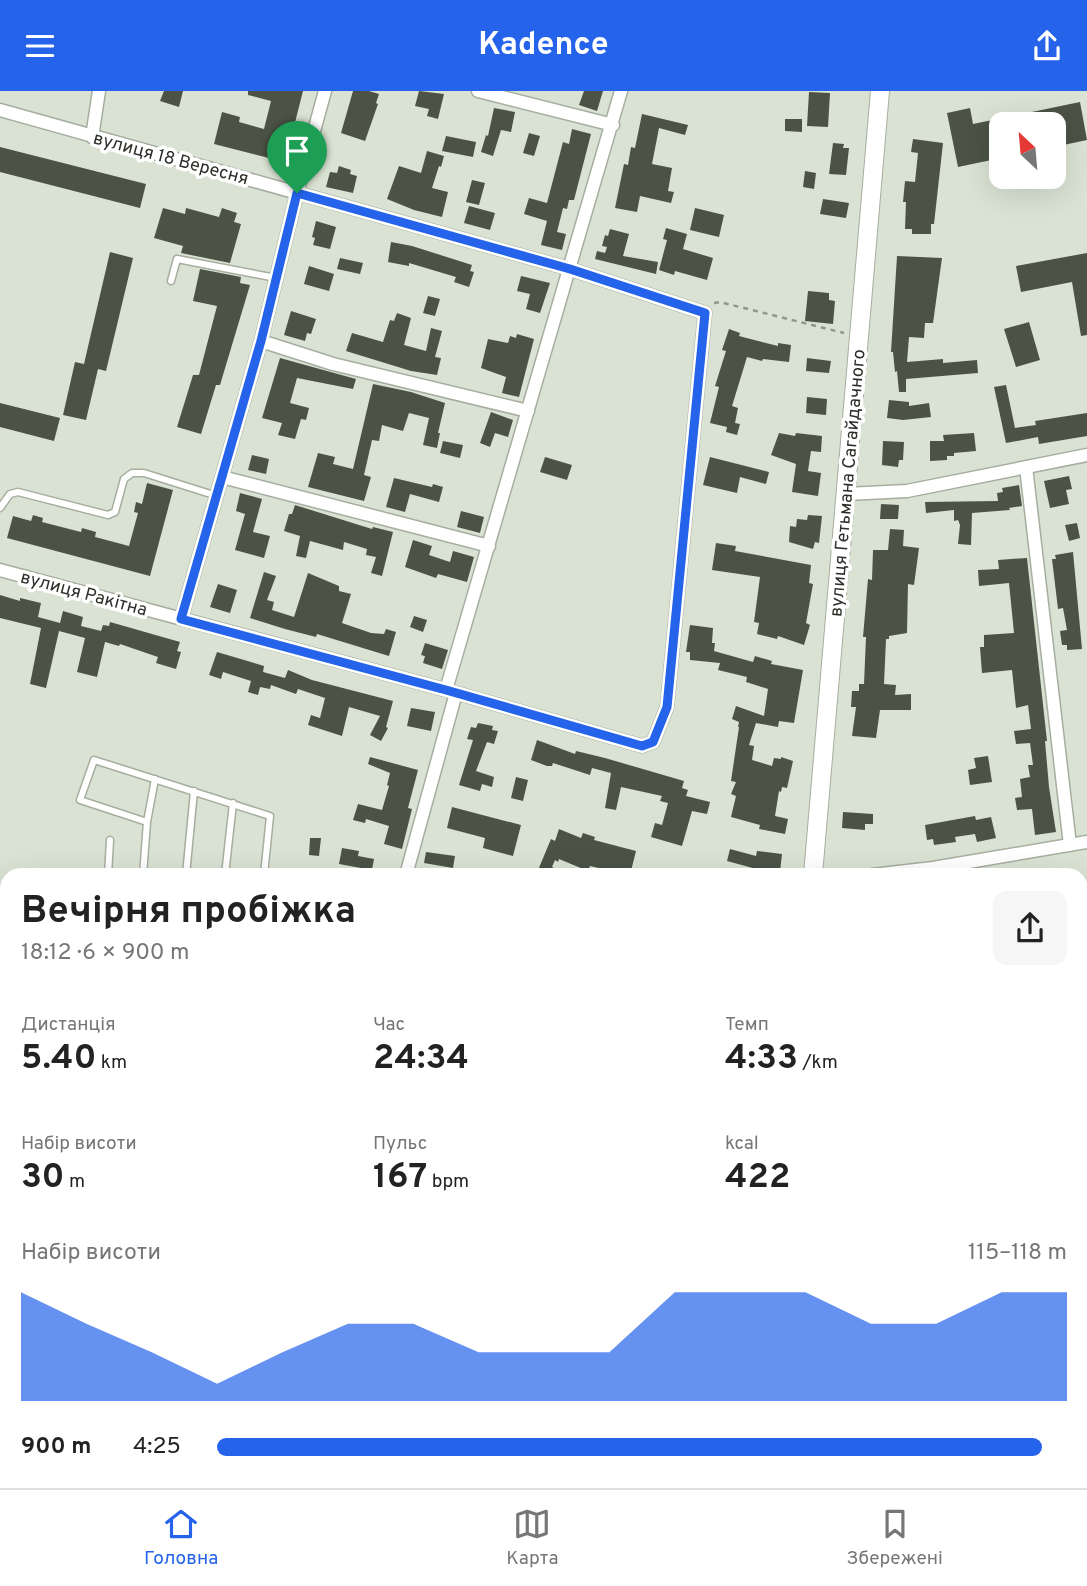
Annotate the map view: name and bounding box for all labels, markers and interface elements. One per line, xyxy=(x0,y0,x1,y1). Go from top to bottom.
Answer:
text: Kadence xyxy=(478,26,609,66)
icon: menu xyxy=(21,27,59,65)
icon: share xyxy=(1028,27,1066,65)
north arrow xyxy=(989,112,1066,189)
map controls xyxy=(989,112,1066,189)
pin xyxy=(267,121,327,193)
street label: вулиця 18 Вересня xyxy=(90,128,251,191)
icon: arrive xyxy=(278,132,316,170)
street label: вулиця Гетьмана Сагайдачного xyxy=(825,348,872,618)
street label: вулиця Ракітна xyxy=(18,566,149,622)
text: Вечірня пробіжка xyxy=(21,888,356,937)
button: share xyxy=(993,891,1067,965)
text: 18:12 · 6 × 900 m xyxy=(21,939,189,968)
text: Дистанція xyxy=(21,1013,116,1037)
text: Час xyxy=(373,1013,405,1037)
text: Темп xyxy=(725,1013,769,1037)
text: 5.40 xyxy=(21,1037,96,1081)
text: 24:34 xyxy=(373,1037,469,1081)
text: 4:33 xyxy=(725,1037,798,1081)
text: km xyxy=(96,1051,127,1075)
text: /km xyxy=(798,1051,838,1075)
text: Набір висоти xyxy=(21,1132,137,1156)
text: Пульс xyxy=(373,1132,427,1156)
text: kcal xyxy=(725,1132,759,1156)
text: 30 xyxy=(21,1156,64,1200)
text: 167 xyxy=(373,1156,427,1200)
text: 422 xyxy=(725,1156,790,1200)
text: m xyxy=(64,1170,85,1194)
text: bpm xyxy=(427,1170,469,1194)
text: Набір висоти xyxy=(21,1239,161,1268)
text: 115–118 m xyxy=(968,1239,1067,1268)
text: 900 m xyxy=(21,1433,91,1462)
text: 4:25 xyxy=(133,1433,181,1462)
tab: Головна xyxy=(144,1505,218,1571)
tab: Карта xyxy=(506,1505,558,1571)
tab: Збережені xyxy=(847,1505,943,1571)

